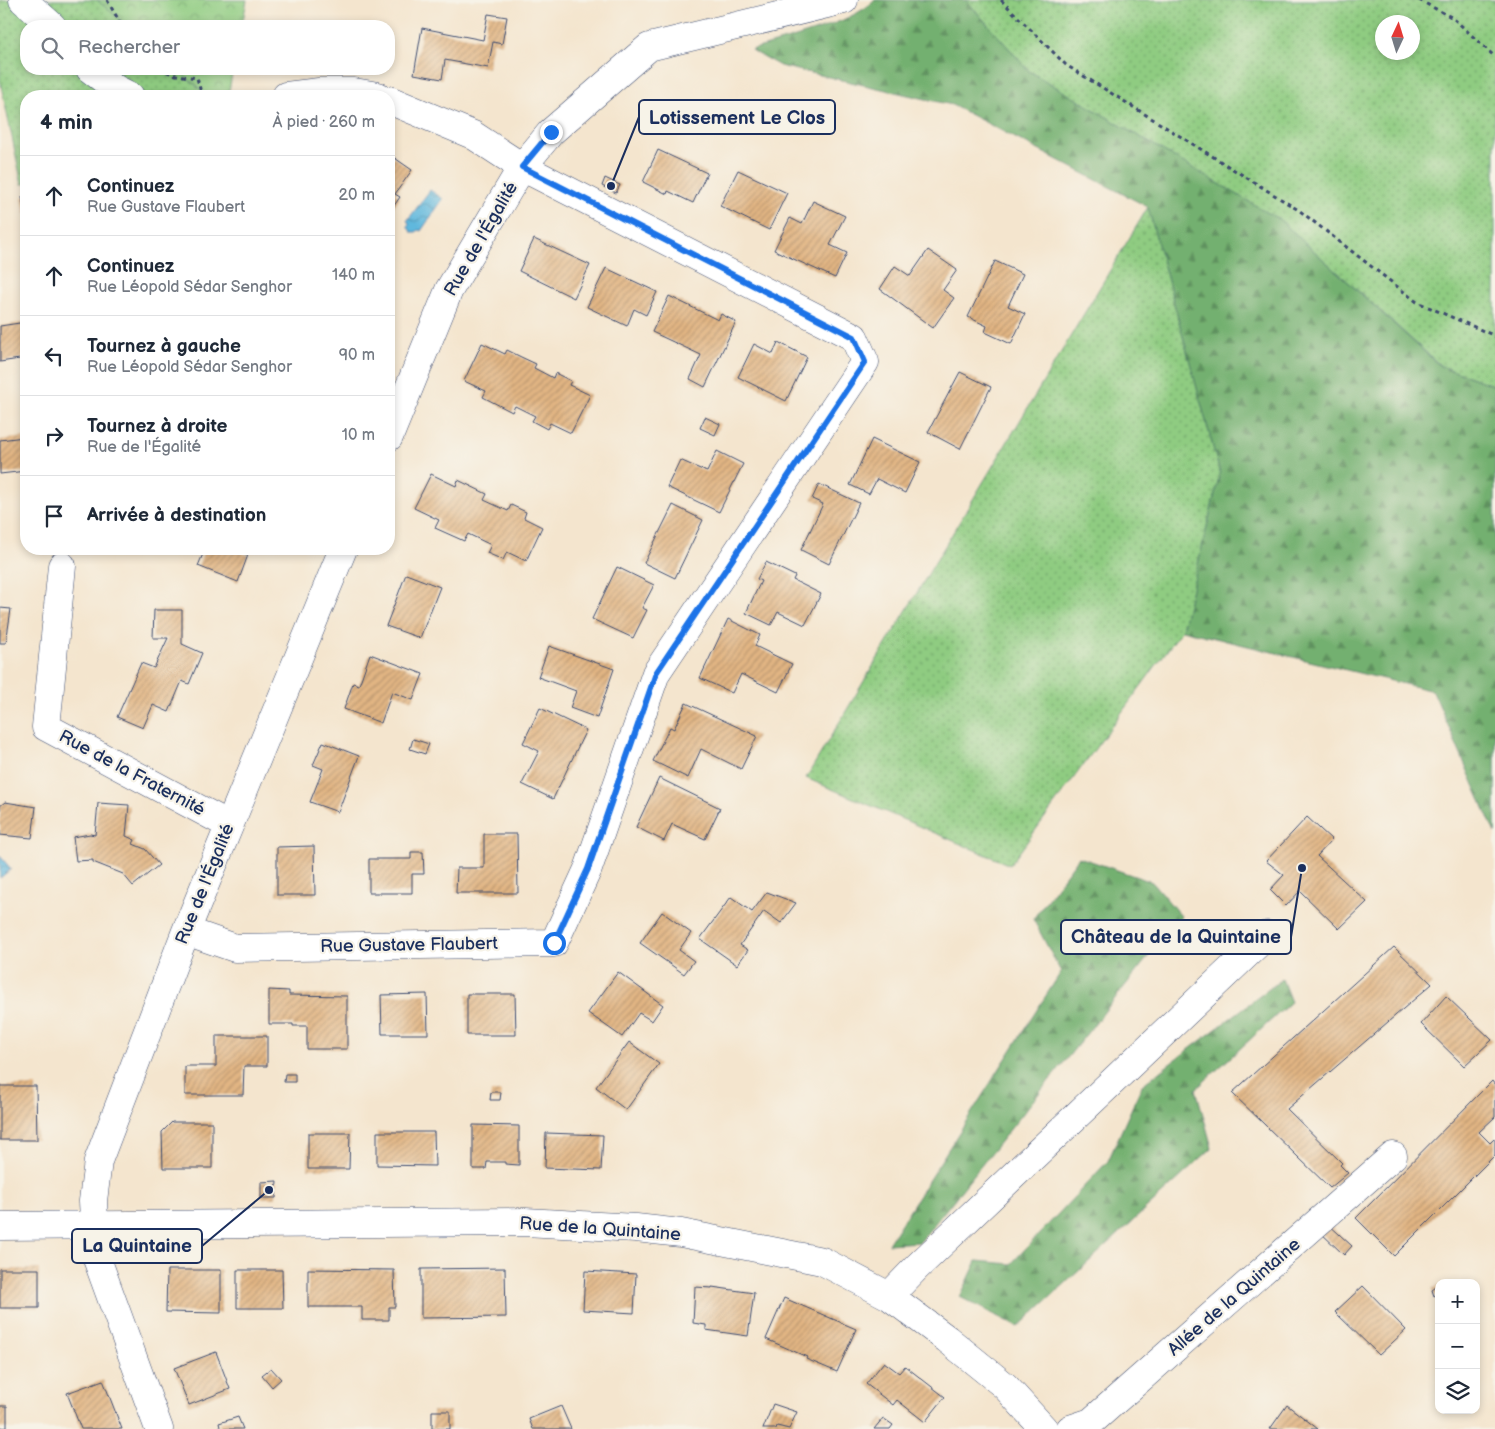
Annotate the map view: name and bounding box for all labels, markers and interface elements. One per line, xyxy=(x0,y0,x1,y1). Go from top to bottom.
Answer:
north arrow xyxy=(1375,15,1420,60)
search box xyxy=(20,20,395,75)
icon: search xyxy=(38,34,66,62)
text: Rechercher xyxy=(78,36,180,59)
callout: Lotissement Le Clos xyxy=(639,100,835,134)
text: Lotissement Le Clos xyxy=(649,107,825,130)
text: 4 min xyxy=(40,110,93,135)
text: À pied · 260 m xyxy=(273,113,375,132)
route end xyxy=(540,121,563,144)
text: Continuez xyxy=(87,175,174,198)
street label: Rue de l'Égalité xyxy=(438,177,522,300)
icon: ahead xyxy=(40,182,68,210)
text: 20 m xyxy=(339,186,375,205)
text: Rue Gustave Flaubert xyxy=(87,198,245,217)
text: Continuez xyxy=(87,255,174,278)
icon: ahead xyxy=(40,262,68,290)
text: 140 m xyxy=(332,266,375,285)
text: Rue Léopold Sédar Senghor xyxy=(87,278,292,297)
text: Tournez à gauche xyxy=(87,335,241,358)
icon: left xyxy=(40,342,68,370)
text: 90 m xyxy=(339,346,375,365)
text: Rue Léopold Sédar Senghor xyxy=(87,358,292,377)
text: Tournez à droite xyxy=(87,415,228,438)
icon: right xyxy=(40,422,68,450)
text: 10 m xyxy=(342,426,375,445)
text: Rue de l'Égalité xyxy=(87,438,201,457)
icon: arrive xyxy=(40,502,68,530)
text: Arrivée à destination xyxy=(87,504,266,527)
street label: Rue de la Fraternité xyxy=(55,726,209,820)
street label: Rue de l'Égalité xyxy=(169,820,239,947)
callout: Château de la Quintaine xyxy=(1061,920,1291,954)
text: Château de la Quintaine xyxy=(1071,926,1281,949)
route start xyxy=(543,932,566,955)
street label: Rue Gustave Flaubert xyxy=(320,933,499,957)
street label: Rue de la Quintaine xyxy=(519,1213,682,1245)
callout: La Quintaine xyxy=(72,1229,202,1263)
street label: Allée de la Quintaine xyxy=(1163,1234,1305,1360)
text: La Quintaine xyxy=(82,1235,192,1258)
map controls xyxy=(1435,1279,1480,1414)
button: + xyxy=(1435,1279,1480,1324)
button: − xyxy=(1435,1324,1480,1369)
button: layers xyxy=(1435,1369,1480,1414)

